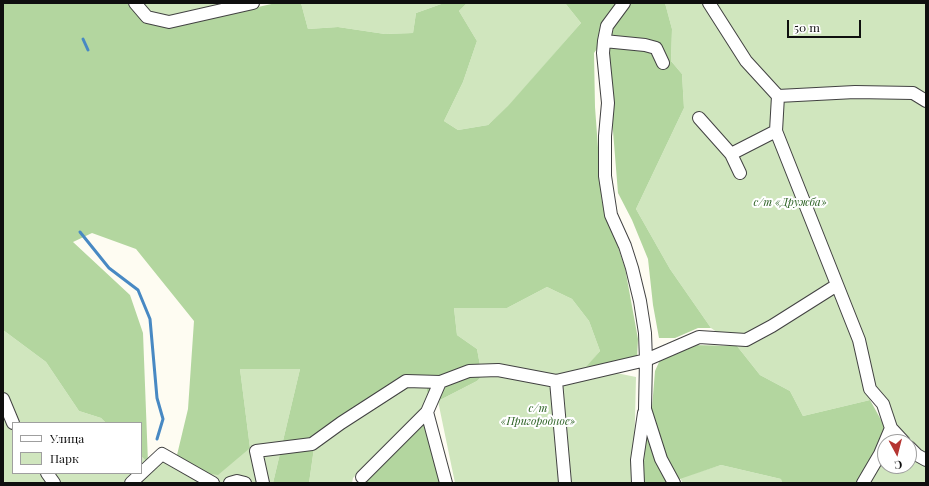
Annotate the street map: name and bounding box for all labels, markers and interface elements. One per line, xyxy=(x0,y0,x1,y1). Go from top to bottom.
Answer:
scale bar xyxy=(789,12,863,38)
text: 50 m xyxy=(794,19,820,35)
park label: с/т «Дружба» xyxy=(753,196,827,210)
park label: с/т «Пригородное» xyxy=(501,402,575,428)
legend xyxy=(12,422,142,474)
text: Улица xyxy=(50,430,84,446)
north arrow xyxy=(877,434,917,474)
text: Парк xyxy=(50,450,79,466)
text: С xyxy=(894,457,903,473)

